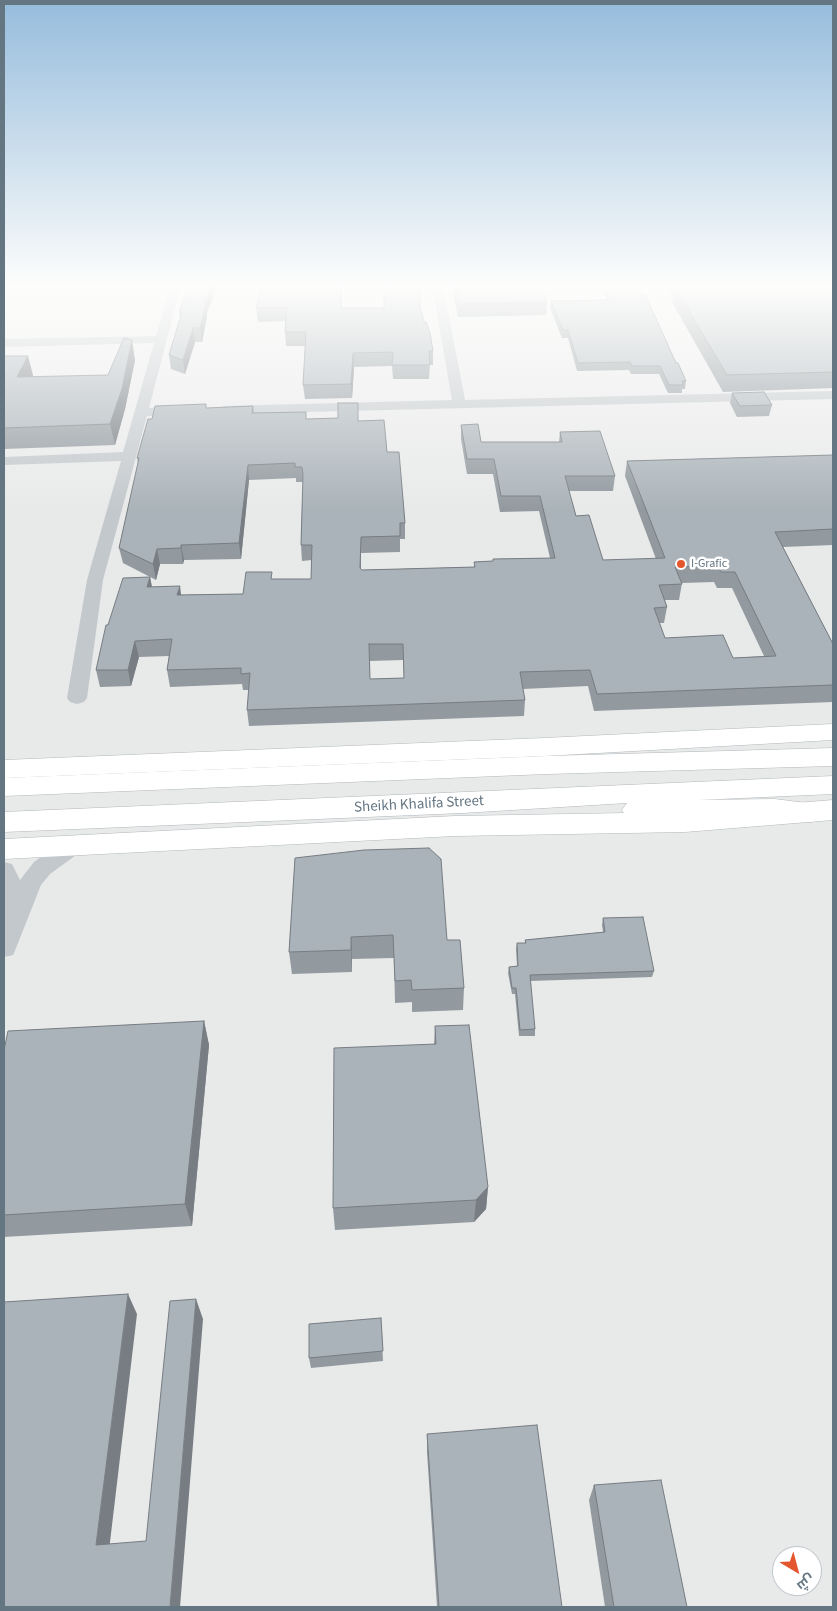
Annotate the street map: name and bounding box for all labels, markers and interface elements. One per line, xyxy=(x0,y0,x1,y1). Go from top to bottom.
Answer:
place label: I-Grafic xyxy=(691,557,727,571)
marker: I-Grafic xyxy=(675,558,687,570)
street label: Sheikh Khalifa Street xyxy=(354,793,484,817)
north arrow xyxy=(772,1546,822,1596)
text: ش xyxy=(792,1569,819,1596)

